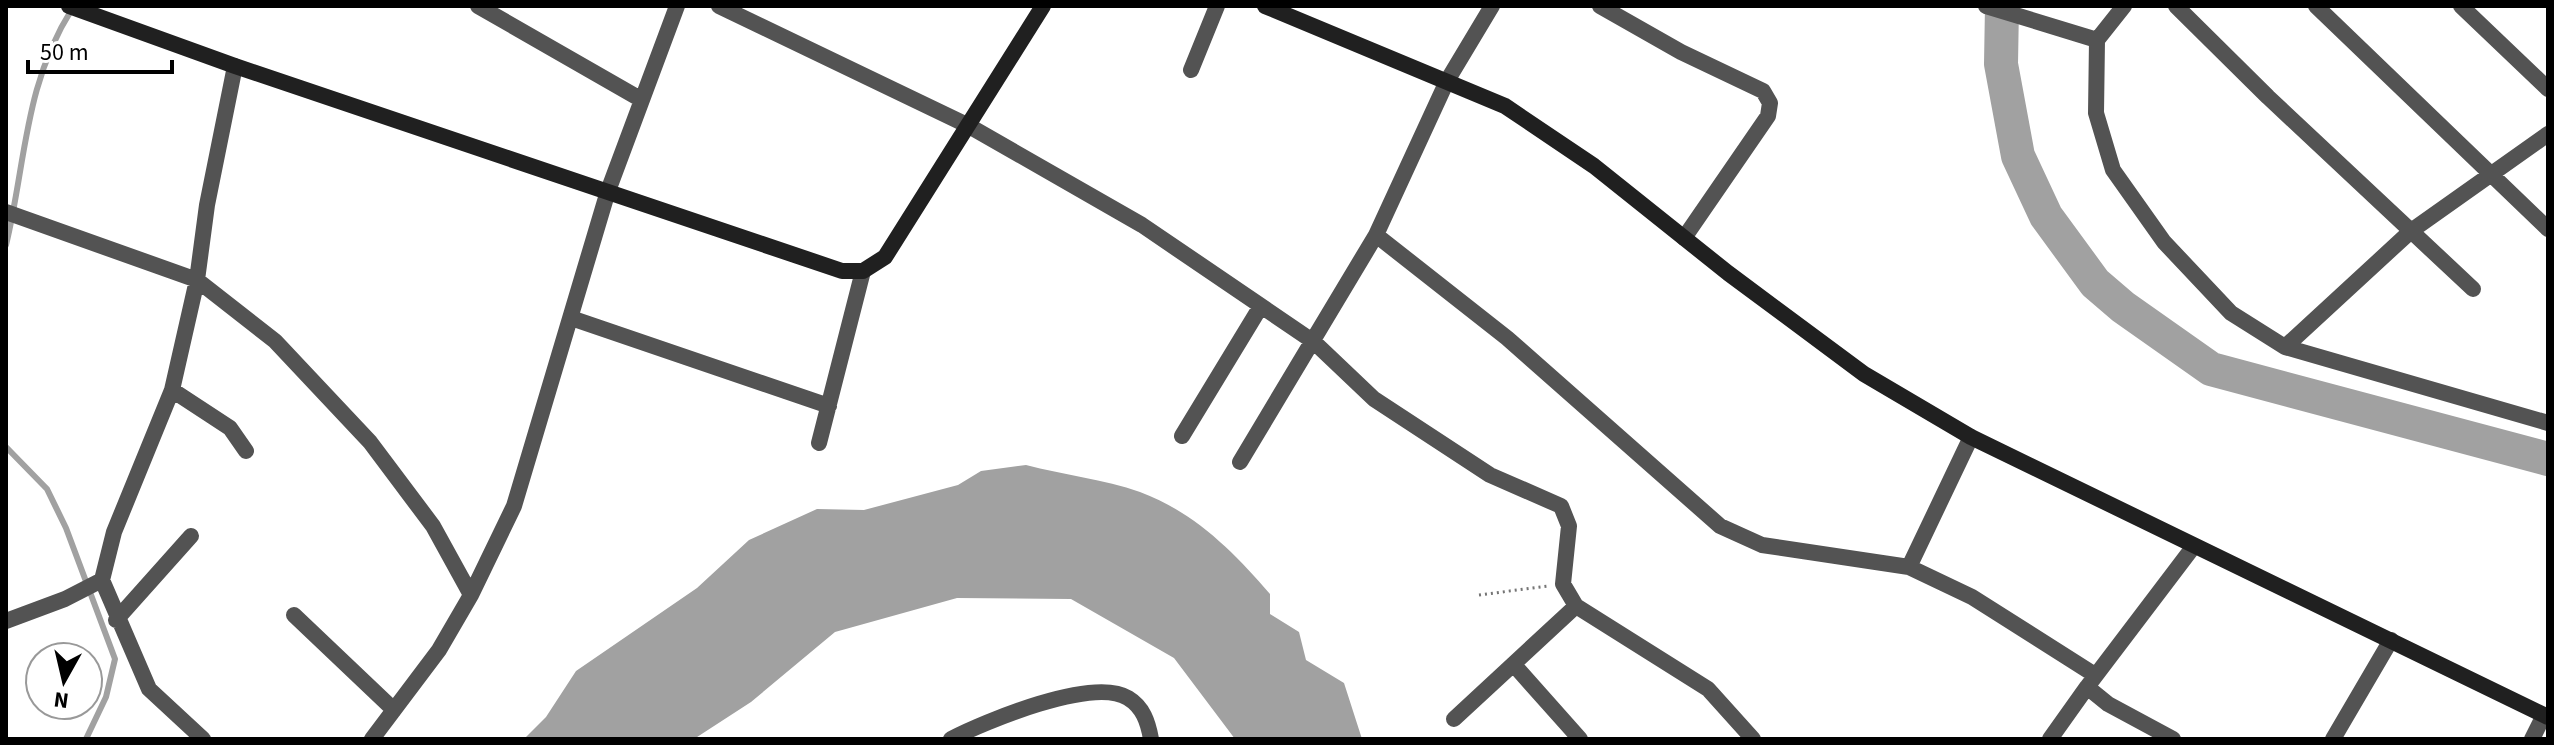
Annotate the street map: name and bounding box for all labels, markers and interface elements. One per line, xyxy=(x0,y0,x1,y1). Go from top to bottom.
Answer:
scale bar xyxy=(28,24,172,74)
text: 50 m xyxy=(40,35,89,70)
north arrow xyxy=(24,641,104,721)
text: N xyxy=(52,683,71,717)

